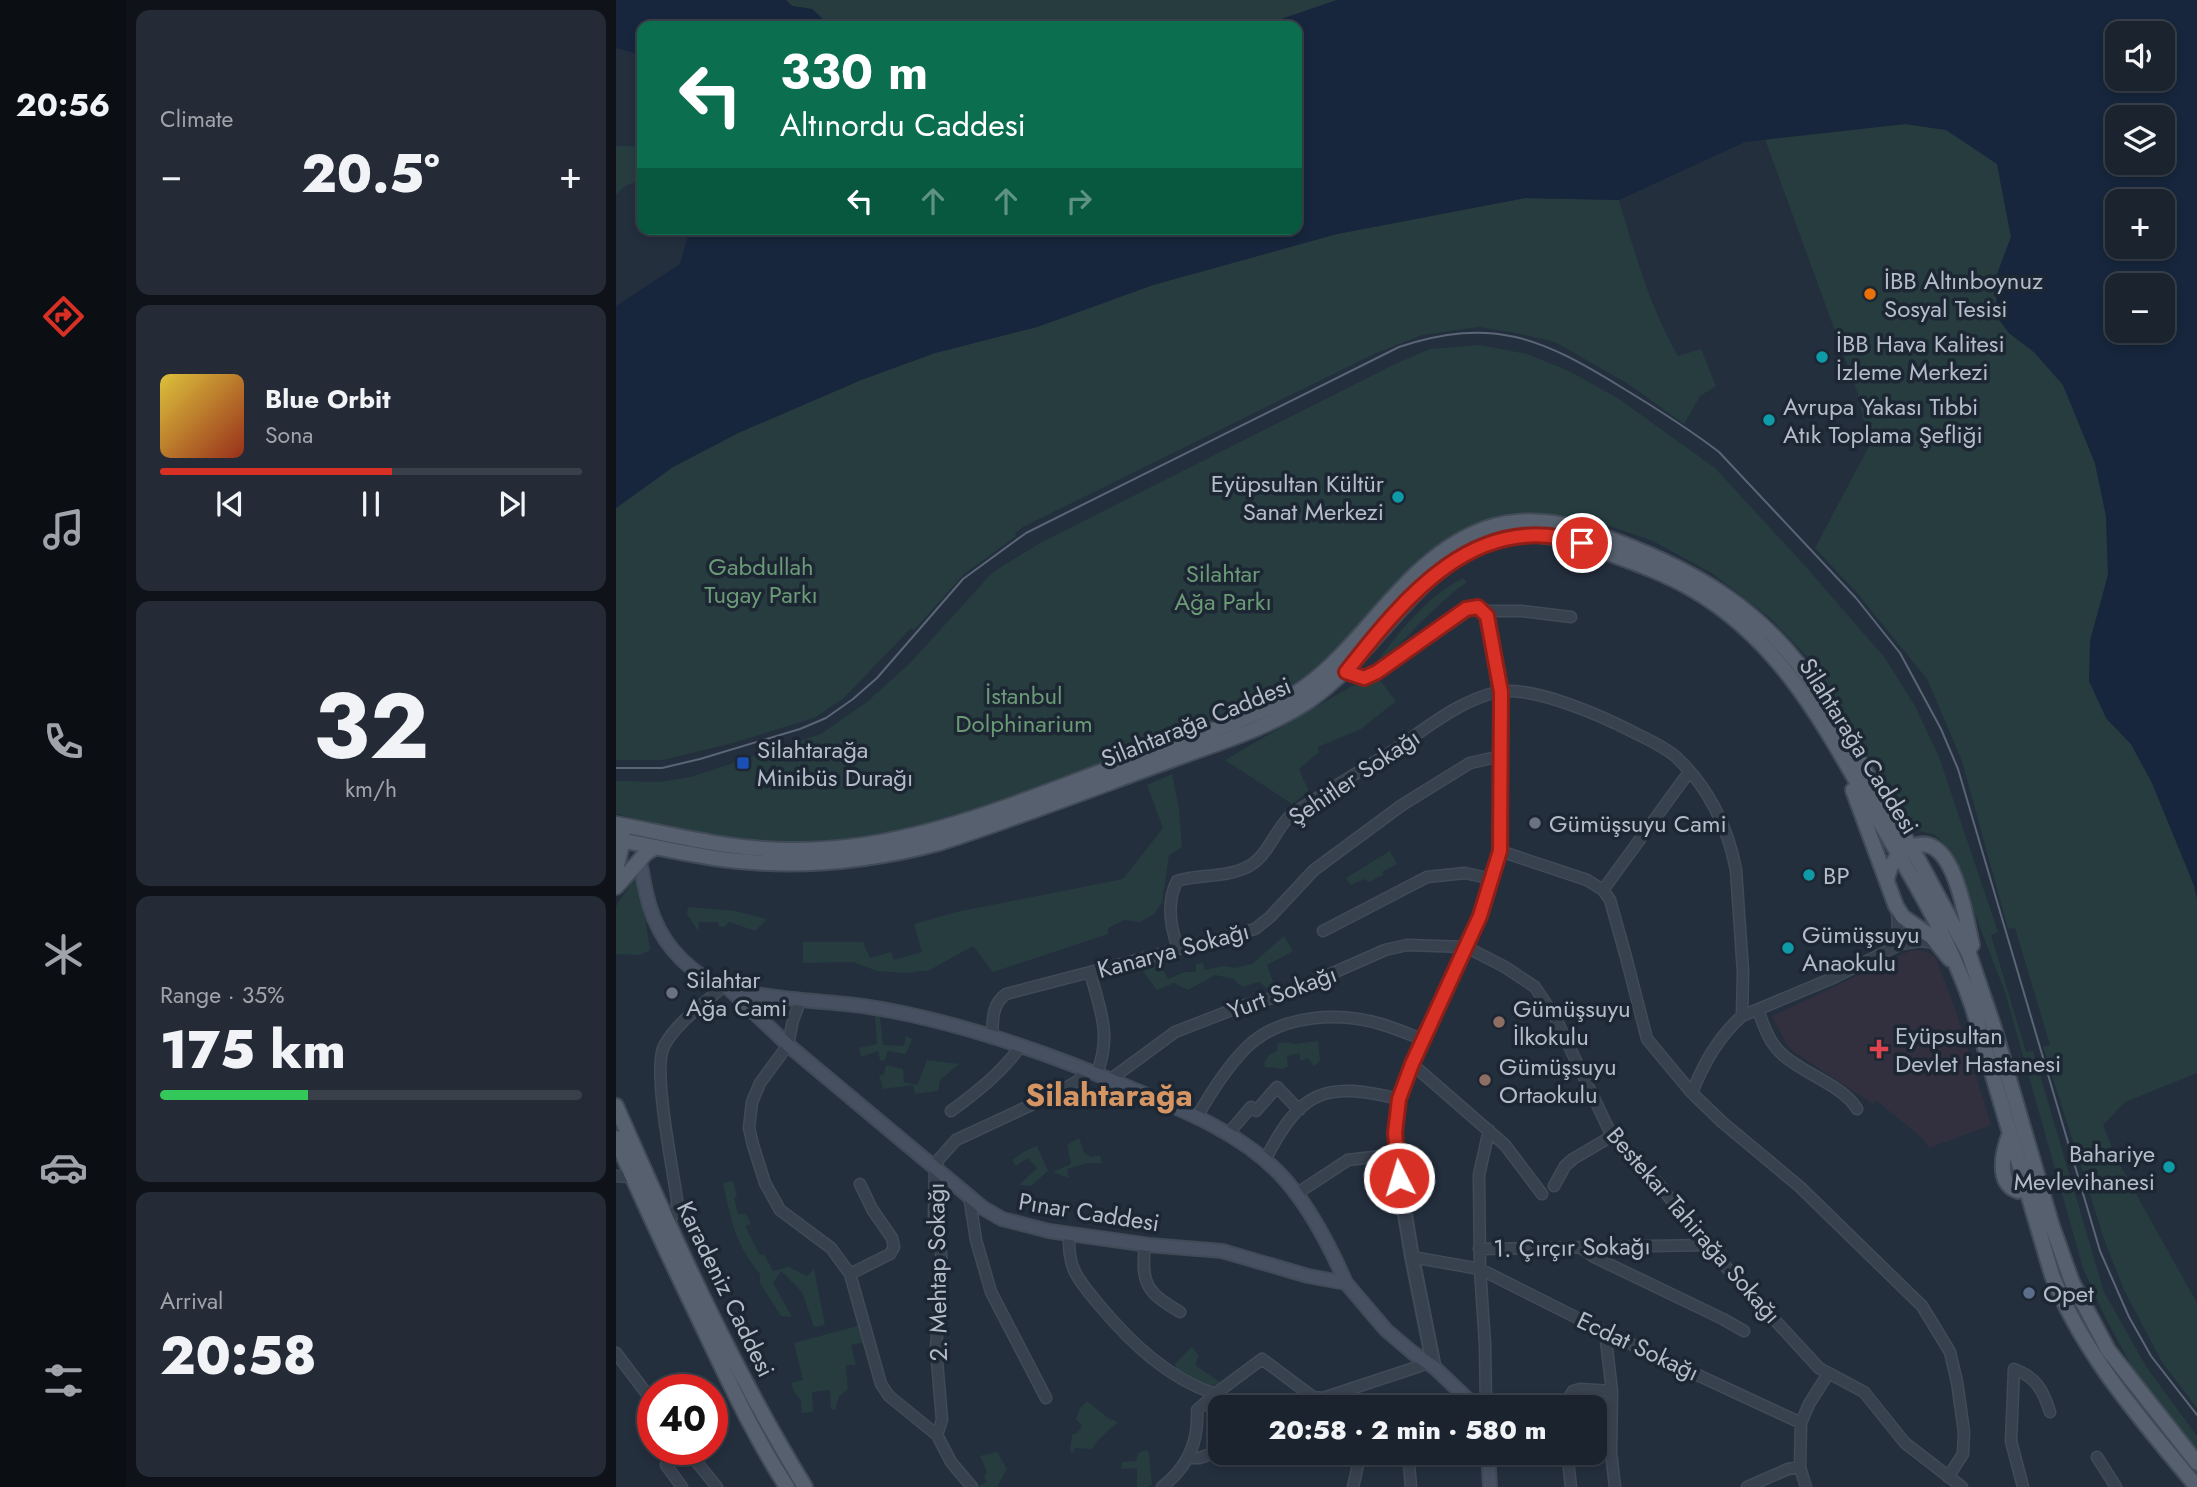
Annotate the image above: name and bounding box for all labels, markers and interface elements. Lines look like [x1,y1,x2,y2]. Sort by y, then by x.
map controls [2105,21,2175,343]
button: sound [2105,21,2175,91]
text: 330 m [780,37,928,107]
icon: left [665,49,756,140]
text: 20:56 [16,82,110,128]
text: Climate [160,102,233,136]
text: Altınordu Caddesi [780,102,1026,148]
button: layers [2105,105,2175,175]
text: 20.5° [301,136,440,212]
text: − [160,147,182,202]
text: + [559,147,582,202]
icon: left [841,182,879,220]
icon: ahead [914,182,952,220]
icon: ahead [987,182,1025,220]
icon: right [1060,182,1098,220]
button: + [2105,189,2175,259]
place label: İBB Altınboynuz Sosyal Tesisi [1884,263,2043,326]
button: − [2105,273,2175,343]
marker: İBB Altınboynuz Sosyal Tesisi [1862,286,1878,302]
icon: directions [39,292,88,341]
place label: İBB Hava Kalitesi İzleme Merkezi [1836,326,2005,389]
marker: İBB Hava Kalitesi İzleme Merkezi [1814,349,1830,365]
text: Blue Orbit [265,380,390,418]
place label: Avrupa Yakası Tıbbi Atık Toplama Şefliği [1783,389,1983,452]
marker: Avrupa Yakası Tıbbi Atık Toplama Şefliği [1761,412,1777,428]
text: Sona [265,418,313,452]
place label: Eyüpsultan Kültür Sanat Merkezi [1211,466,1385,529]
icon: previous [211,485,249,523]
icon: pause [352,485,390,523]
icon: next [493,485,531,523]
marker: Eyüpsultan Kültür Sanat Merkezi [1390,489,1406,505]
icon: music [39,505,88,554]
pin [1552,513,1612,573]
icon: arrive [1563,524,1601,562]
park label: Gabdullah Tugay Parkı [704,549,818,612]
park label: Silahtar Ağa Parkı [1174,556,1272,619]
street label: Silahtarağa Caddesi [1791,651,1927,841]
text: 32 [313,661,429,792]
street label: Silahtarağa Caddesi [1096,668,1296,776]
park label: İstanbul Dolphinarium [955,678,1093,741]
icon: phone [39,717,88,766]
street label: Şehitler Sokağı [1281,720,1427,834]
place label: Silahtarağa Minibüs Durağı [757,732,913,795]
marker: Silahtarağa Minibüs Durağı [735,755,751,771]
text: km/h [345,772,397,806]
place label: Gümüşsuyu Cami [1549,806,1727,841]
marker: Gümüşsuyu Cami [1527,815,1543,831]
place label: BP [1823,858,1850,893]
marker: BP [1801,867,1817,883]
street label: Kanarya Sokağı [1093,913,1253,987]
place label: Gümüşsuyu Anaokulu [1802,917,1920,980]
icon: climate [39,930,88,979]
marker: Gümüşsuyu Anaokulu [1780,940,1796,956]
street label: Yurt Sokağı [1223,956,1341,1028]
place label: Silahtar Ağa Cami [686,962,787,1025]
text: Range · 35% [160,978,284,1012]
marker: Silahtar Ağa Cami [664,985,680,1001]
place label: Gümüşsuyu İlkokulu [1513,991,1631,1054]
text: 175 km [160,1012,346,1088]
marker: Gümüşsuyu İlkokulu [1491,1014,1507,1030]
place label: Eyüpsultan Devlet Hastanesi [1895,1018,2061,1081]
marker: Eyüpsultan Devlet Hastanesi [1869,1039,1889,1059]
place label: Gümüşsuyu Ortaokulu [1499,1049,1617,1112]
district label: Silahtarağa [1025,1072,1193,1118]
marker: Gümüşsuyu Ortaokulu [1477,1072,1493,1088]
street label: Bestekar Tahirağa Sokağı [1599,1119,1789,1331]
place label: Bahariye Mevlevihanesi [2014,1136,2155,1199]
position arrow [1362,1141,1436,1215]
icon: car [39,1143,88,1192]
marker: Bahariye Mevlevihanesi [2161,1159,2177,1175]
street label: 2. Mehtap Sokağı [918,1182,956,1362]
street label: Pınar Caddesi [1016,1184,1162,1240]
street label: Karadeniz Caddesi [668,1195,784,1383]
street label: 1. Çırçır Sokağı [1493,1228,1651,1266]
place label: Opet [2043,1276,2094,1311]
text: Arrival [160,1284,223,1318]
marker: Opet [2021,1285,2037,1301]
street label: Ecdat Sokağı [1571,1302,1705,1390]
text: 20:58 [160,1318,317,1394]
icon: filters [39,1356,88,1405]
speed limit sign: 40 [637,1374,728,1465]
text: 20:58 · 2 min · 580 m [1269,1411,1546,1449]

